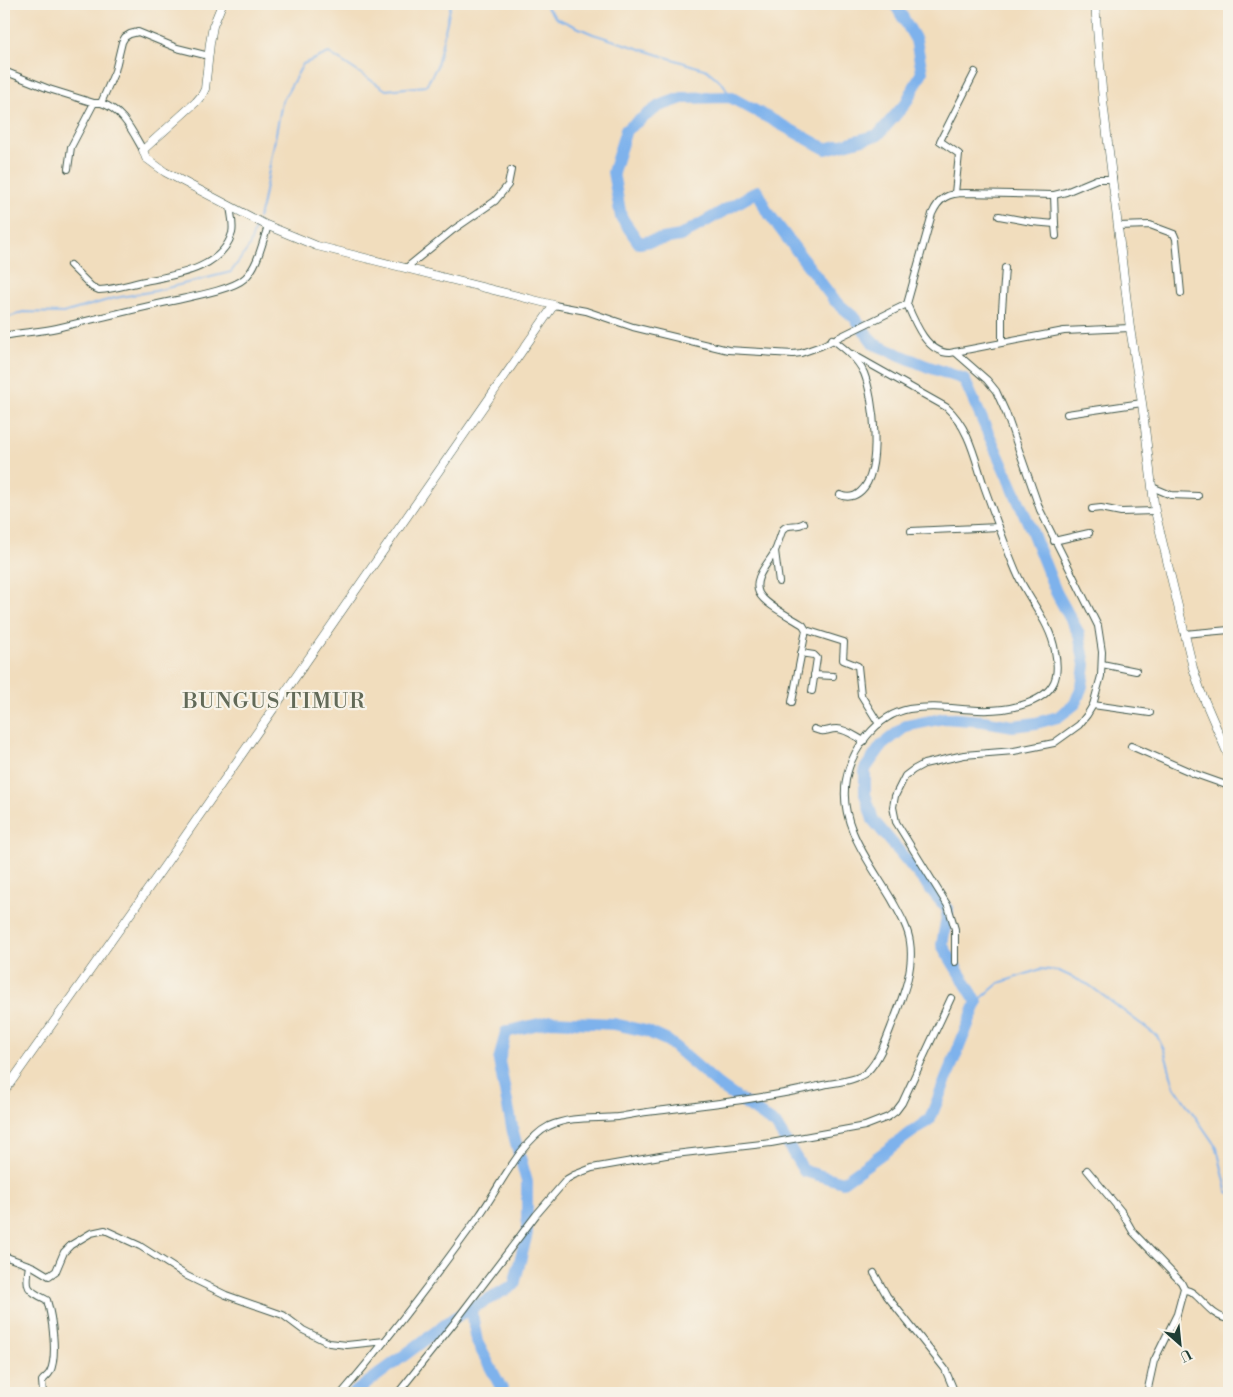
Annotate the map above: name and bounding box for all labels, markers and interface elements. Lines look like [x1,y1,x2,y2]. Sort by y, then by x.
district label: BUNGUS TIMUR [181,688,366,715]
north arrow [1156,1320,1206,1370]
text: U [1176,1344,1194,1365]

